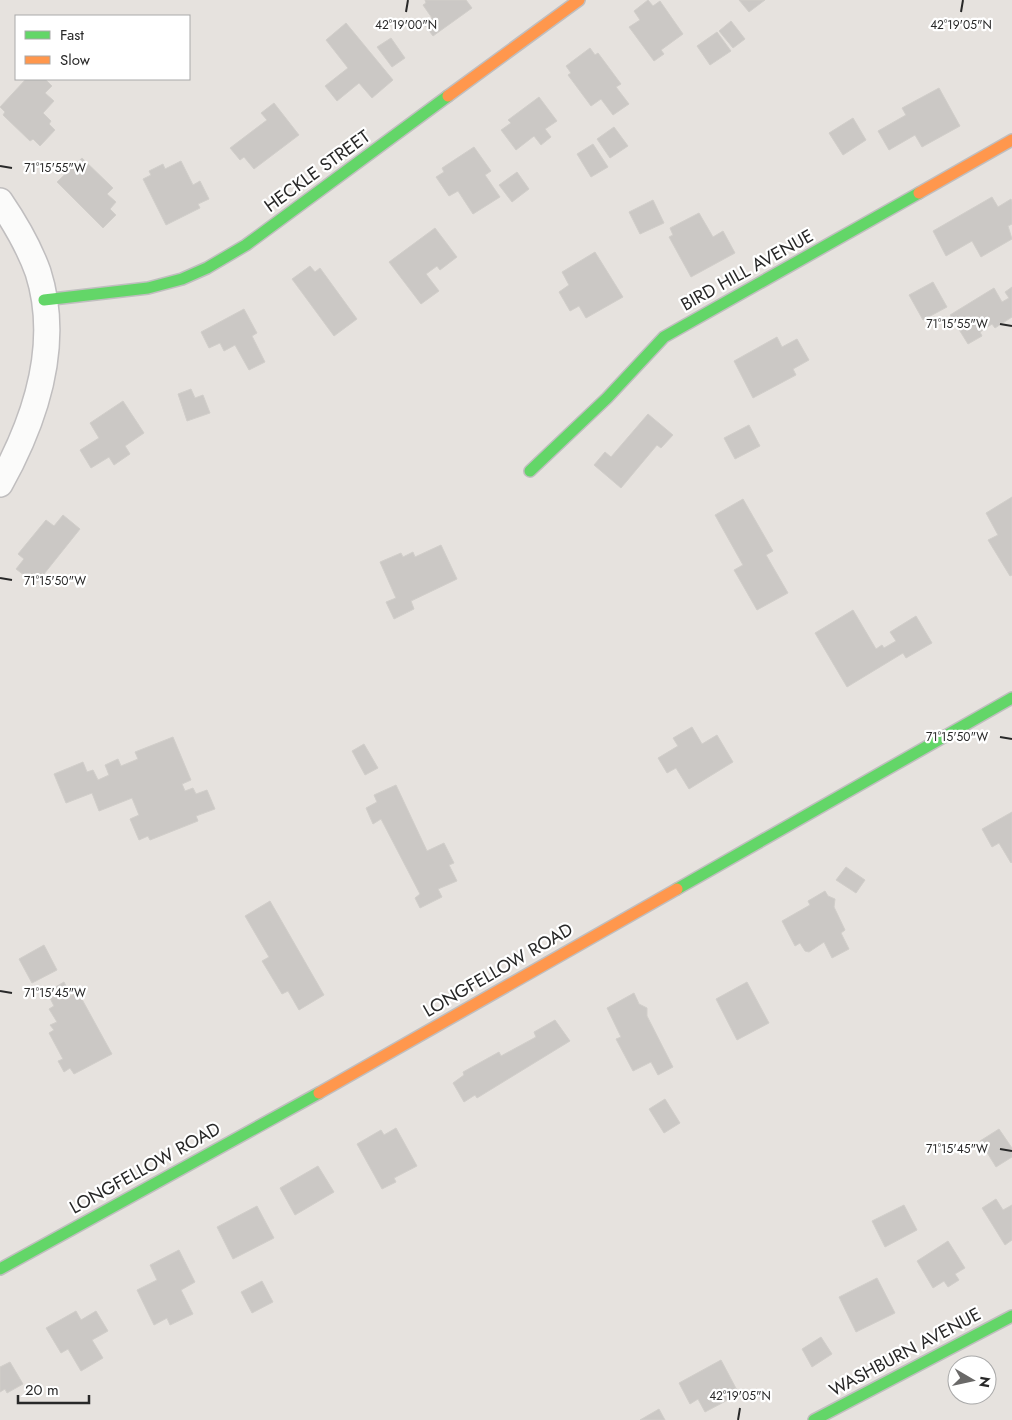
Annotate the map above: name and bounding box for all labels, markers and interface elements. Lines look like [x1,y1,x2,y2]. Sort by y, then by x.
legend [15,15,190,80]
text: 42°19'00"N [375,16,437,34]
text: 42°19'05"N [930,16,992,34]
text: Fast [60,24,84,46]
text: Slow [60,49,91,71]
street label: HECKLE STREET [259,123,376,218]
text: 71°15'55"W [24,159,86,177]
street label: BIRD HILL AVENUE [676,223,818,317]
text: 71°15'55"W [926,315,988,333]
text: 71°15'50"W [24,572,86,590]
text: 71°15'50"W [926,728,988,746]
street label: LONGFELLOW ROAD [418,916,578,1024]
text: 71°15'45"W [24,984,86,1002]
street label: LONGFELLOW ROAD [65,1116,225,1220]
text: 71°15'45"W [926,1140,988,1158]
street label: WASHBURN AVENUE [826,1303,984,1401]
north arrow [947,1355,997,1405]
scale bar [18,1372,89,1404]
text: 20 m [25,1379,59,1401]
text: 42°19'05"N [709,1387,771,1405]

